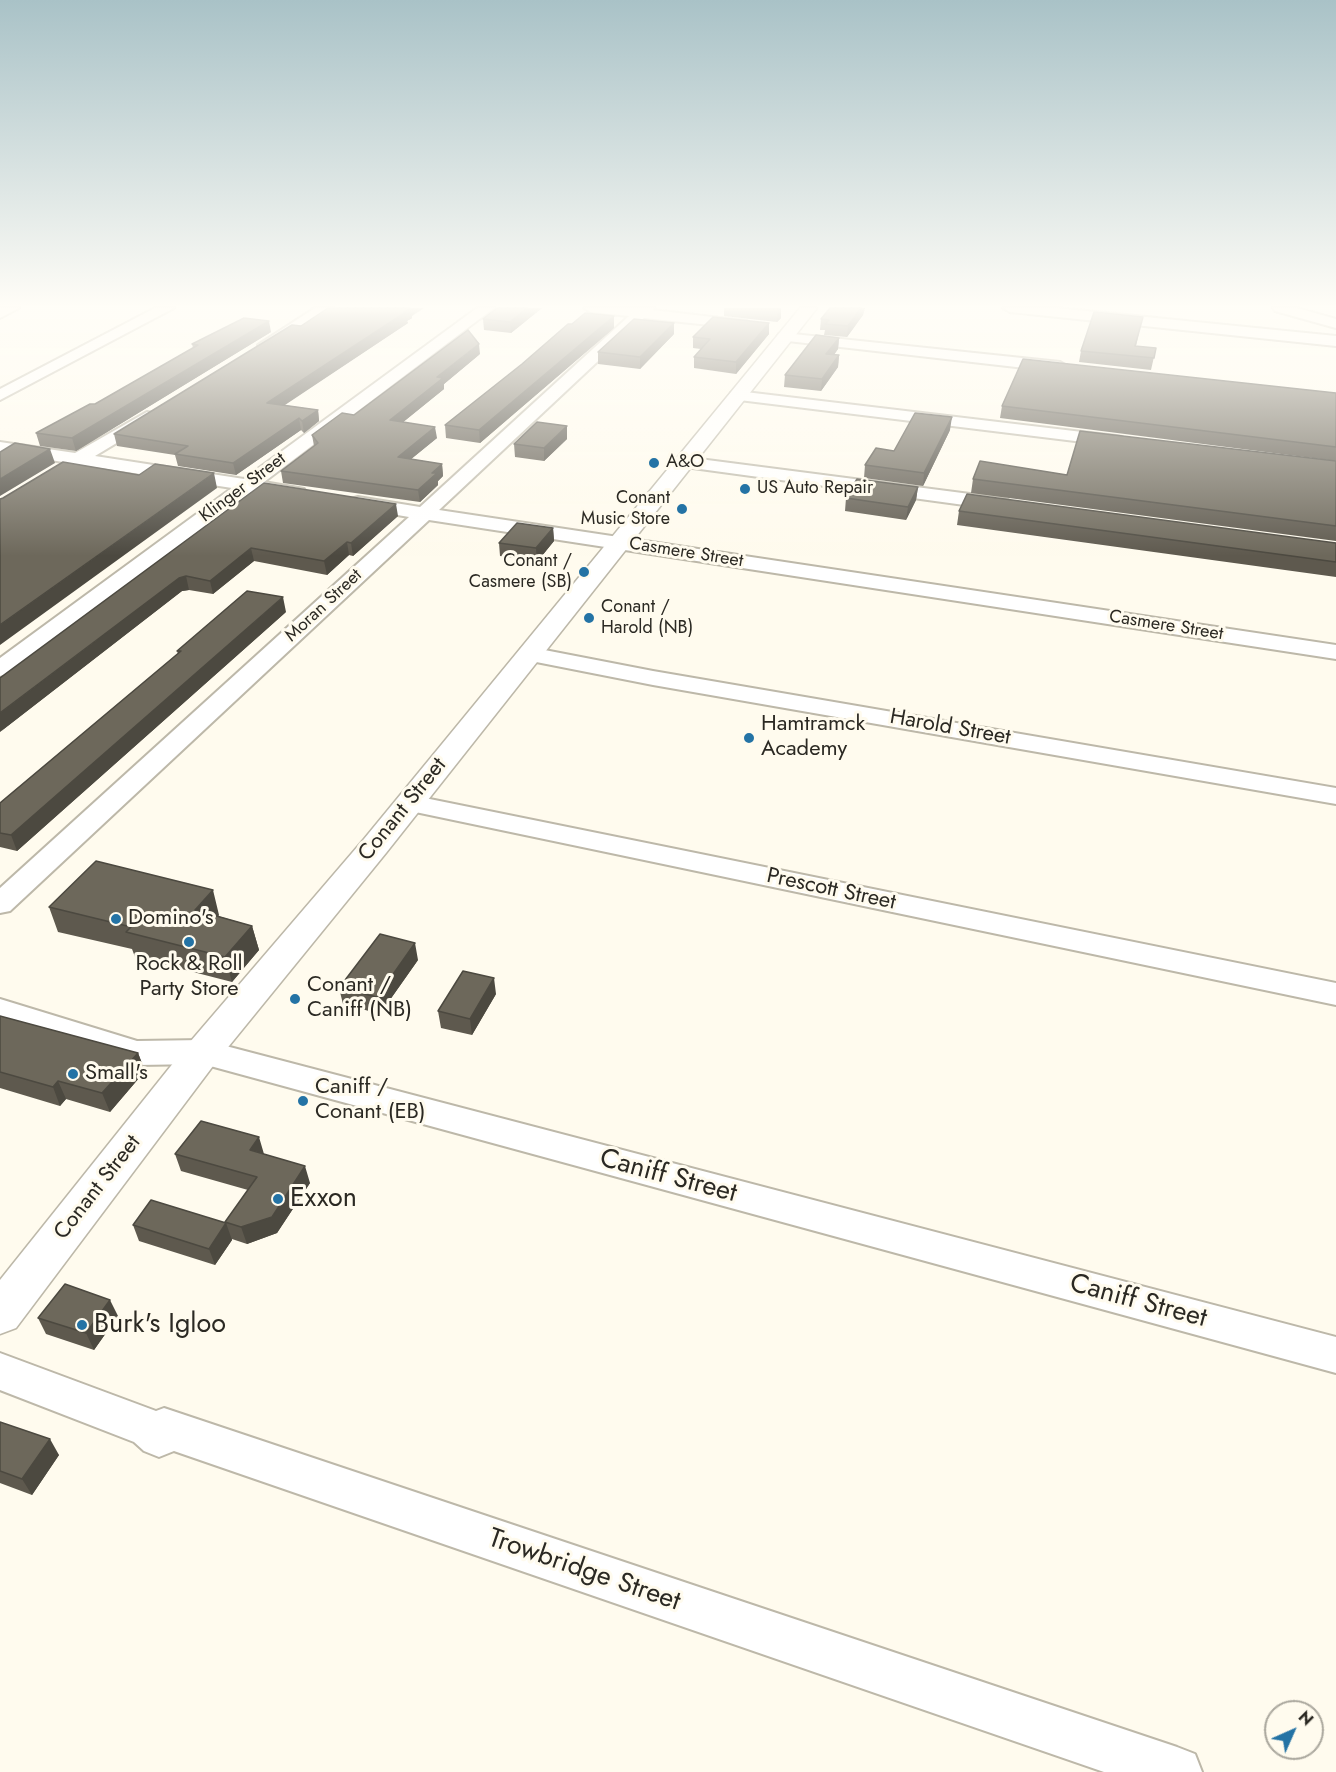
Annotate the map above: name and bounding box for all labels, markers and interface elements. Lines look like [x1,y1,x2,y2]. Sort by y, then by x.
street label: Klinger Street [196,449,290,527]
place label: A&O [666,452,704,474]
marker: A&O [647,456,661,470]
place label: US Auto Repair [757,478,873,500]
marker: US Auto Repair [738,482,752,496]
place label: Conant Music Store [581,488,670,530]
marker: Conant Music Store [675,502,689,516]
street label: Casmere Street [627,533,745,573]
place label: Conant / Casmere (SB) [469,551,572,594]
street label: Moran Street [281,565,367,647]
marker: Conant / Casmere (SB) [577,565,591,579]
place label: Conant / Harold (NB) [601,597,693,640]
street label: Casmere Street [1107,606,1225,646]
marker: Conant / Harold (NB) [582,611,596,625]
street label: Harold Street [888,704,1012,752]
place label: Hamtramck Academy [761,712,865,764]
marker: Hamtramck Academy [742,731,756,745]
street label: Conant Street [353,753,453,867]
street label: Prescott Street [764,863,898,917]
place label: Domino's [128,906,214,932]
marker: Domino's [109,912,123,926]
marker: Rock & Roll Party Store [182,935,196,949]
place label: Rock & Roll Party Store [135,952,243,1004]
place label: Conant / Caniff (NB) [307,973,412,1024]
marker: Conant / Caniff (NB) [288,992,302,1006]
place label: Small's [85,1061,148,1087]
marker: Small's [66,1067,80,1081]
place label: Caniff / Conant (EB) [315,1075,426,1126]
marker: Caniff / Conant (EB) [296,1094,310,1108]
street label: Conant Street [49,1131,147,1245]
street label: Caniff Street [596,1143,740,1211]
place label: Exxon [290,1183,357,1215]
marker: Exxon [271,1192,285,1206]
street label: Caniff Street [1066,1268,1210,1336]
place label: Burk's Igloo [94,1309,226,1341]
marker: Burk's Igloo [75,1318,89,1332]
street label: Trowbridge Street [484,1523,684,1619]
north arrow [1264,1700,1324,1760]
text: N [1293,1706,1318,1731]

